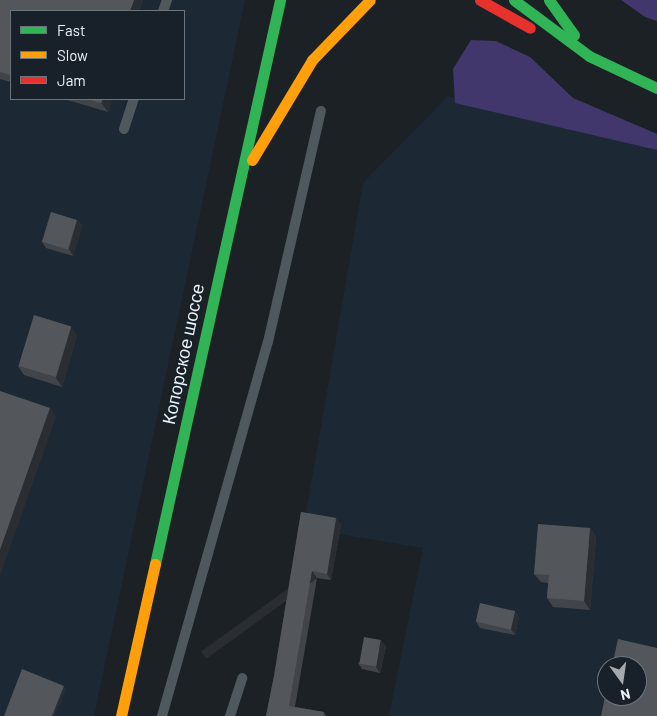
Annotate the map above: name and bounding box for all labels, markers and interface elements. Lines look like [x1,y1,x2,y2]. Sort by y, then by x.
legend [10,10,185,100]
text: Fast [57,21,85,39]
text: Slow [57,46,88,64]
text: Jam [57,71,86,89]
street label: Копорское шоссе [158,282,208,426]
north arrow [597,656,647,706]
text: N [619,686,632,704]

